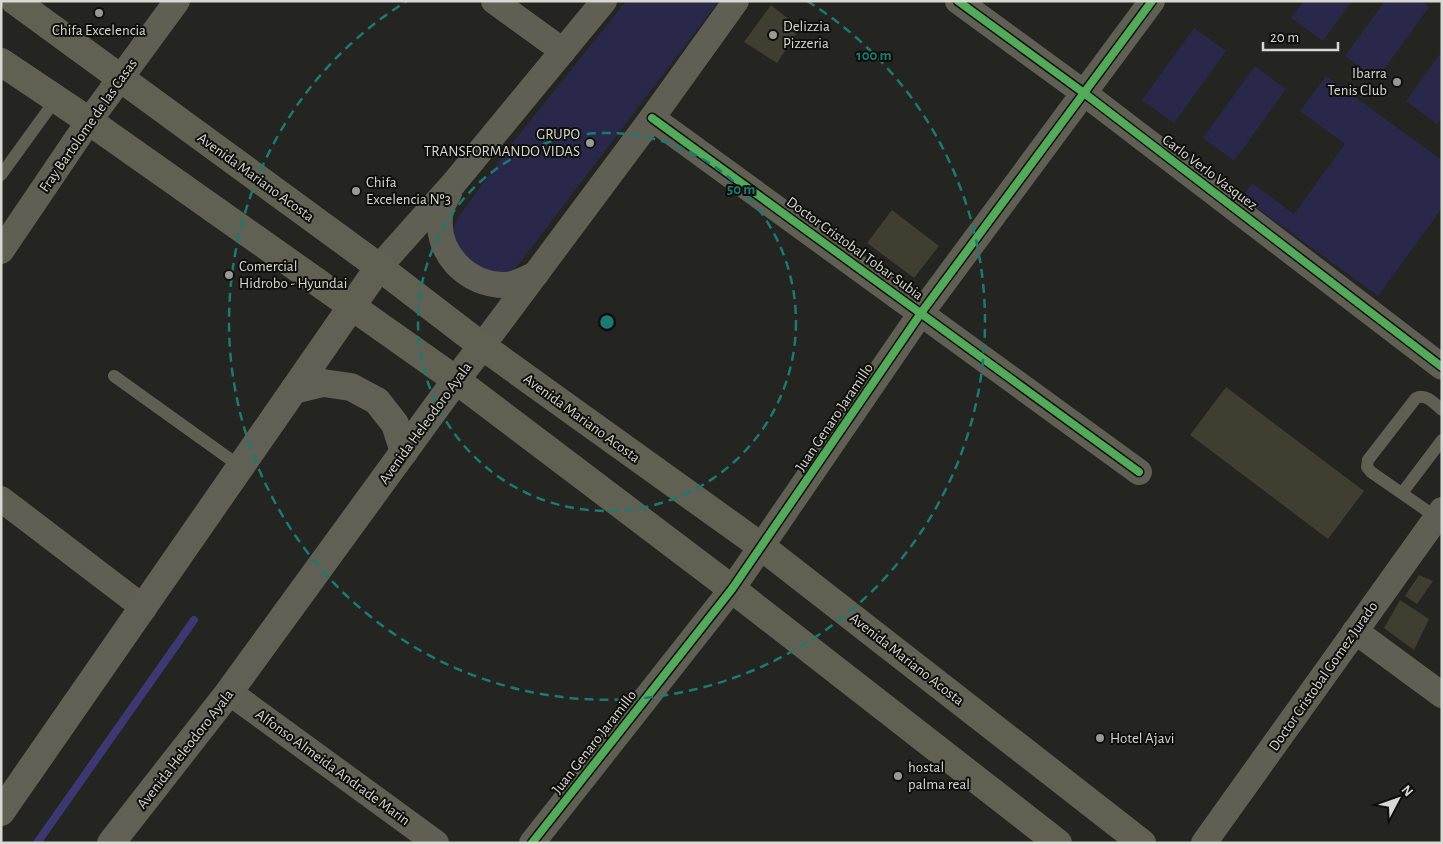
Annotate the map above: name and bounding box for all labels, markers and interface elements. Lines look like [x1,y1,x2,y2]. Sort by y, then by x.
marker: Chifa Excelencia [93,7,105,19]
place label: Delizzia Pizzeria [783,19,830,51]
scale bar [1263,20,1338,52]
place label: Chifa Excelencia [52,23,146,38]
marker: Delizzia Pizzeria [767,29,779,41]
text: 20 m [1270,30,1299,45]
text: 100 m [856,48,892,63]
street label: Fray Bartolome de las Casas [37,56,140,195]
place label: Ibarra Tenis Club [1327,66,1387,98]
marker: Ibarra Tenis Club [1391,76,1403,88]
place label: GRUPO TRANSFORMANDO VIDAS [424,127,580,159]
street label: Avenida Mariano Acosta [195,130,317,225]
street label: Carlo Verlo Vasquez [1159,132,1260,213]
marker: GRUPO TRANSFORMANDO VIDAS [584,137,596,149]
place label: Chifa Excelencia Nº3 [366,175,451,207]
text: 50 m [727,182,755,197]
marker: Chifa Excelencia Nº3 [350,185,362,197]
street label: Doctor Cristobal Tobar Subia [784,194,926,303]
place label: Comercial Hidrobo - Hyundai [239,259,347,291]
marker: Comercial Hidrobo - Hyundai [223,269,235,281]
centre of rings [598,313,616,331]
street label: Avenida Heleodoro Ayala [376,360,475,487]
street label: Juan Genaro Jaramillo [793,360,876,474]
street label: Avenida Mariano Acosta [521,371,643,466]
street label: Doctor Cristobal Gomez Jurado [1266,599,1381,754]
street label: Avenida Mariano Acosta [847,610,967,708]
street label: Avenida Heleodoro Ayala [134,687,236,812]
street label: Juan Genaro Jaramillo [549,688,639,797]
street label: Alfonso Almeida Andrade Marin [253,707,413,828]
place label: Hotel Ajavi [1110,731,1174,746]
marker: Hotel Ajavi [1094,732,1106,744]
place label: hostal palma real [908,760,970,792]
marker: hostal palma real [892,770,904,782]
north arrow [1373,774,1423,824]
text: N [1399,783,1416,799]

